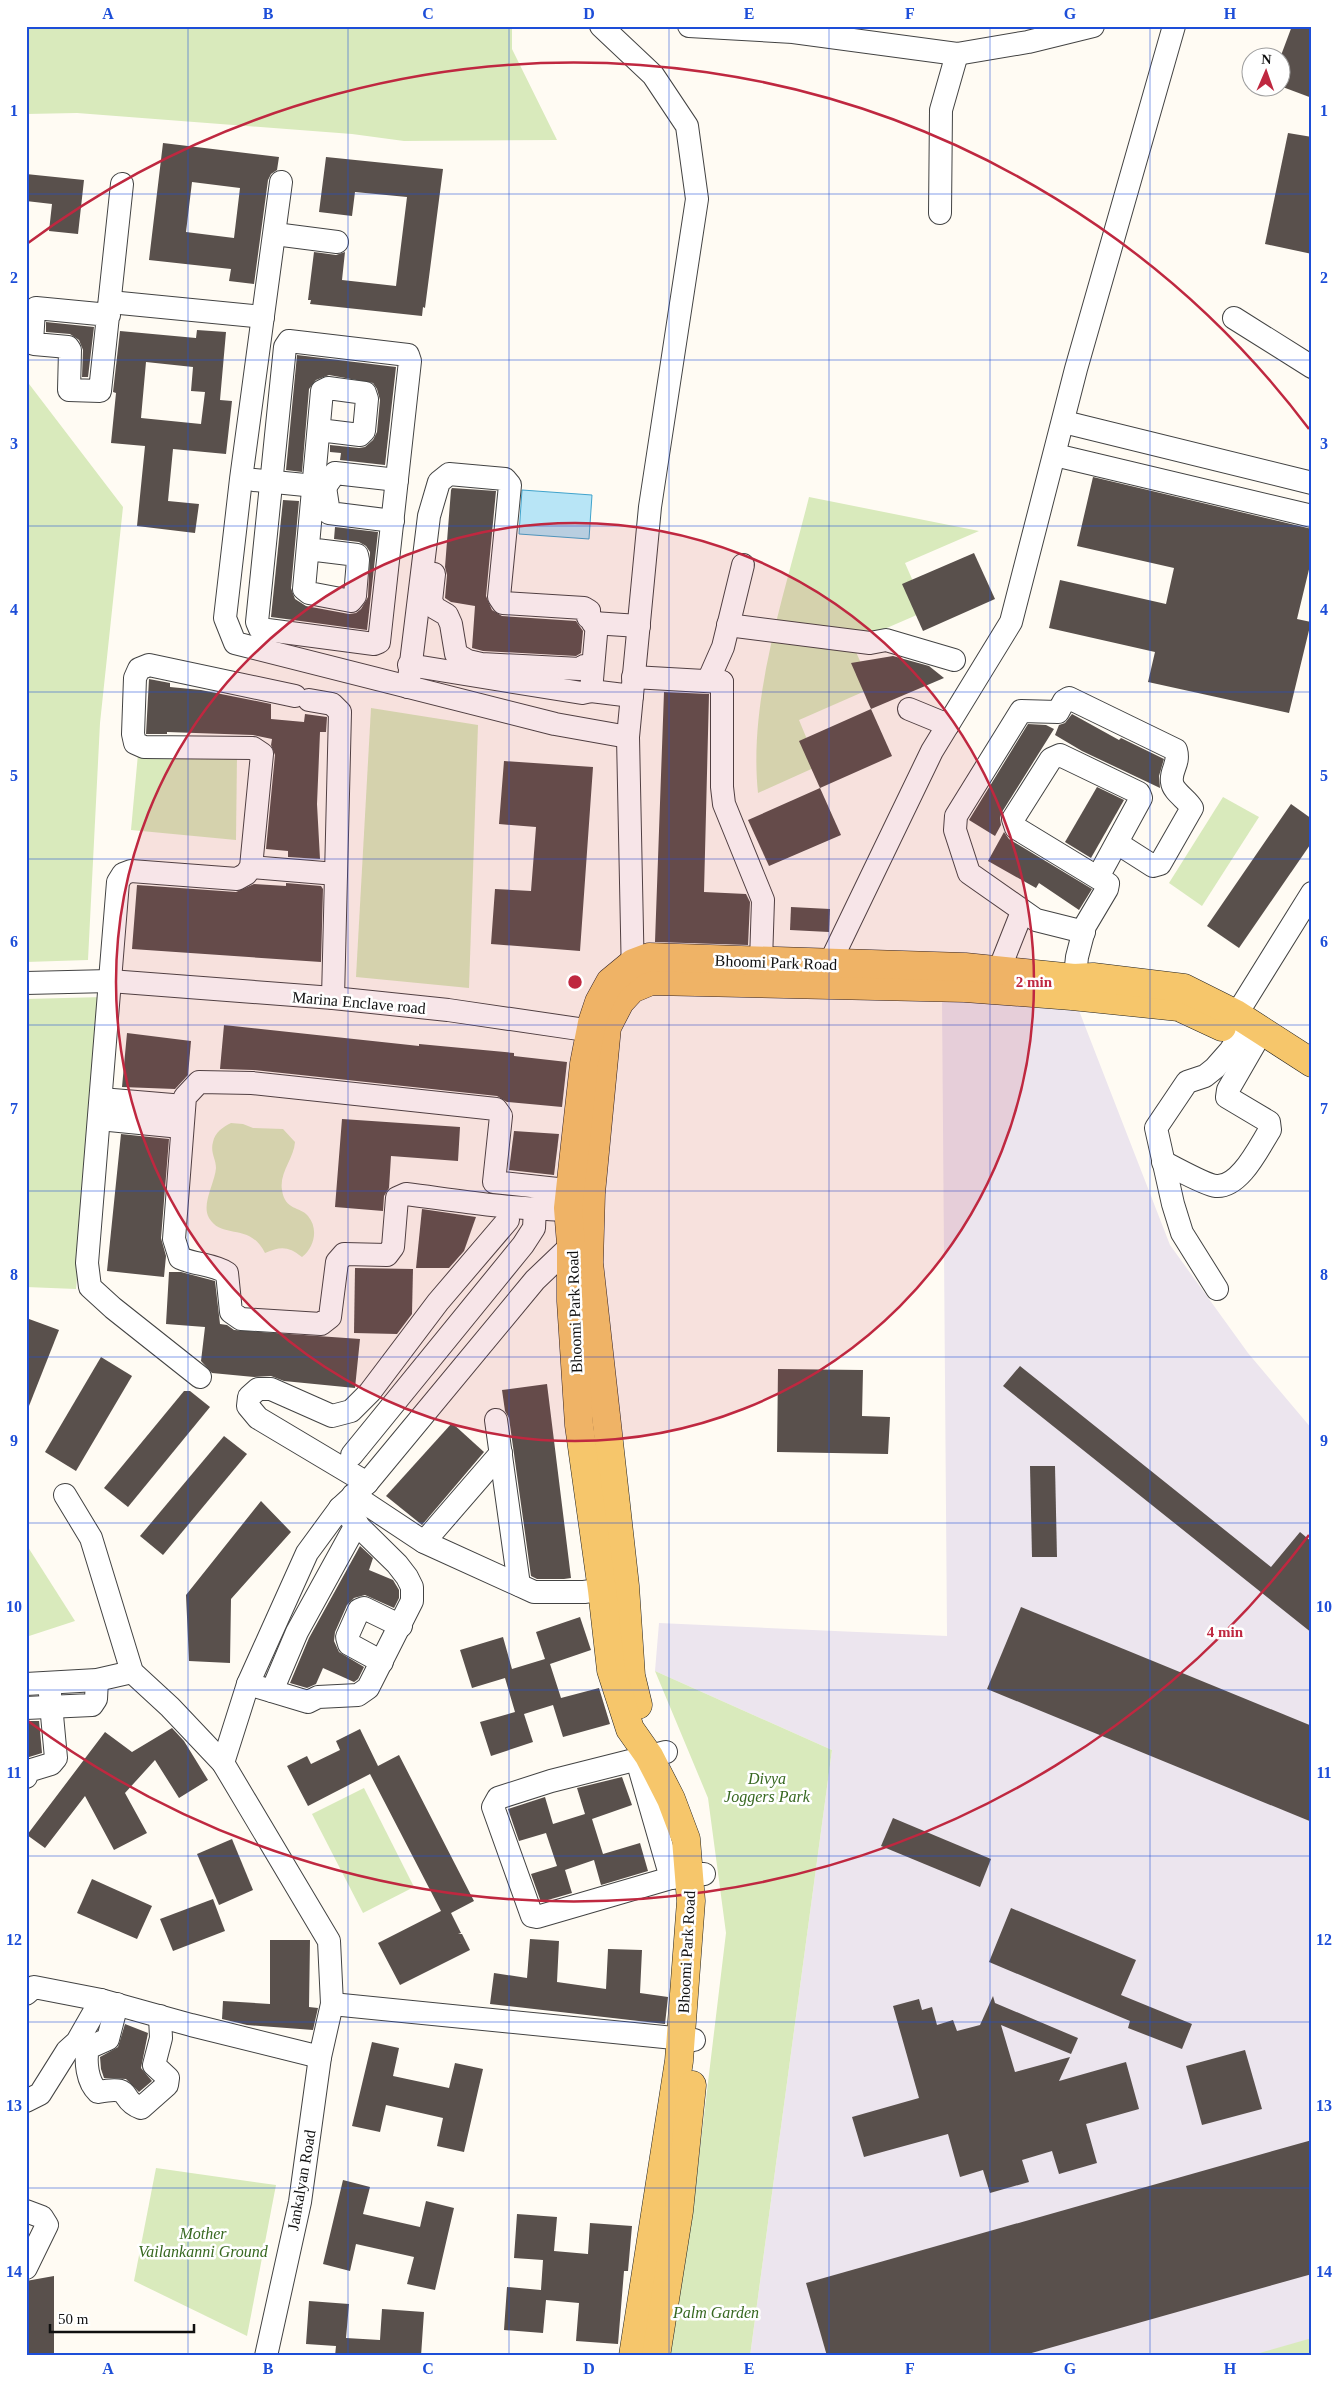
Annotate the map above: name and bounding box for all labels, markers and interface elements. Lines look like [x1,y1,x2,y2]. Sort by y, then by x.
text: A [102,5,114,22]
text: B [263,5,274,22]
text: C [422,5,434,22]
text: D [583,5,595,22]
text: E [744,5,754,22]
text: F [905,5,915,22]
text: G [1064,5,1077,22]
text: H [1224,5,1237,22]
north arrow [1240,48,1290,98]
text: N [1261,52,1272,67]
text: 1 [10,102,18,119]
text: 1 [1320,102,1328,119]
text: 2 [10,269,18,286]
text: 2 [1320,269,1328,286]
text: 3 [10,435,18,452]
text: 3 [1320,435,1328,452]
text: 4 [10,601,18,618]
text: 4 [1320,601,1328,618]
text: 5 [10,767,18,784]
text: 5 [1320,767,1328,784]
text: 6 [10,933,18,950]
text: 6 [1320,933,1328,950]
street label: Bhoomi Park Road [714,952,838,973]
centre of rings [566,973,584,991]
text: 2 min [1016,974,1053,990]
street label: Marina Enclave road [291,988,427,1017]
text: 7 [10,1100,18,1117]
text: 7 [1320,1100,1328,1117]
street label: Bhoomi Park Road [564,1250,585,1374]
text: 8 [10,1266,18,1283]
text: 8 [1320,1266,1328,1283]
text: 9 [10,1432,18,1449]
text: 9 [1320,1432,1328,1449]
text: 10 [6,1598,22,1615]
text: 10 [1316,1598,1332,1615]
text: 4 min [1207,1624,1244,1640]
text: 11 [6,1764,22,1781]
text: 11 [1316,1764,1332,1781]
park label: Divya Joggers Park [724,1770,811,1806]
street label: Bhoomi Park Road [675,1890,698,2014]
text: 12 [6,1931,22,1948]
text: 12 [1316,1931,1332,1948]
text: 13 [6,2097,22,2114]
text: 13 [1316,2097,1332,2114]
street label: Jankalyan Road [284,2129,320,2232]
park label: Mother Vailankanni Ground [138,2225,269,2260]
text: 14 [6,2263,22,2280]
text: 14 [1316,2263,1332,2280]
scale bar [50,2302,194,2334]
park label: Palm Garden [672,2304,759,2321]
text: 50 m [58,2311,89,2327]
text: A [102,2360,114,2377]
text: B [263,2360,274,2377]
text: C [422,2360,434,2377]
text: D [583,2360,595,2377]
text: E [744,2360,754,2377]
text: F [905,2360,915,2377]
text: G [1064,2360,1077,2377]
text: H [1224,2360,1237,2377]

